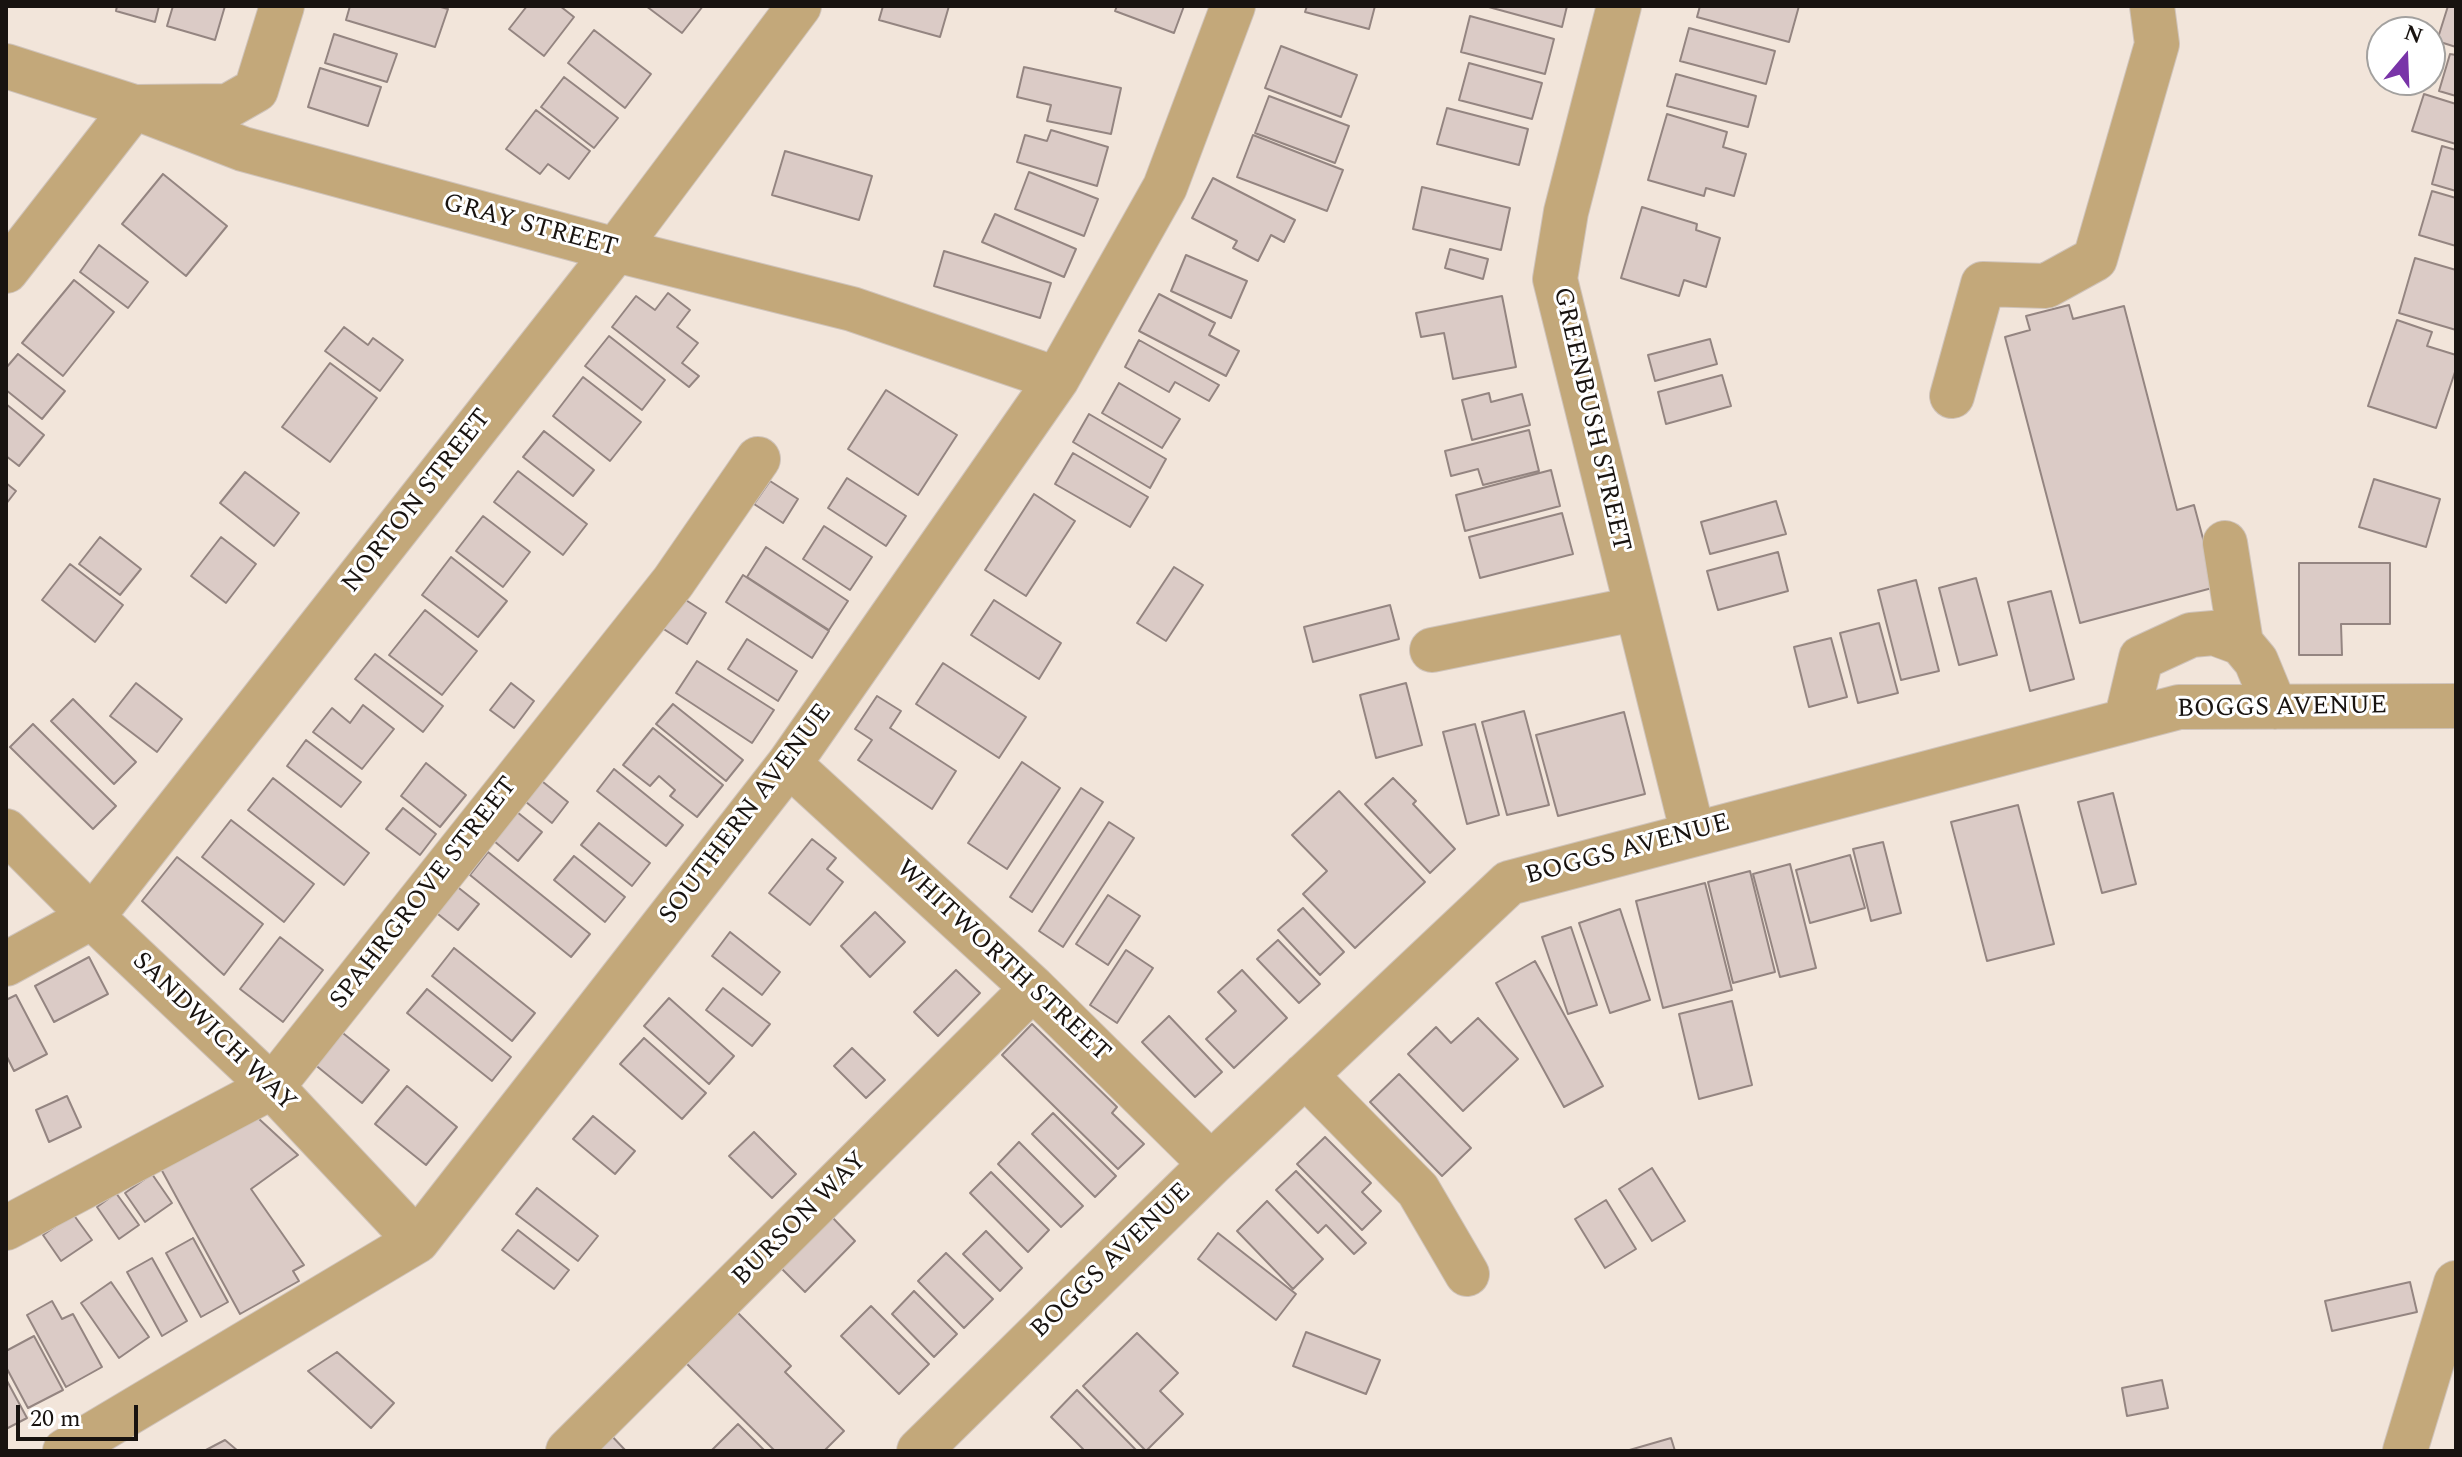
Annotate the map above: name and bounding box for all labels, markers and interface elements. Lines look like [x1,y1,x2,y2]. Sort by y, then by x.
north arrow [2366,16,2446,96]
text: N [2399,16,2427,53]
street label: GRAY STREET [439,189,621,265]
street label: GREENBUSH STREET [1544,285,1636,555]
street label: NORTON STREET [337,404,499,600]
street label: BOGGS AVENUE [2177,692,2387,726]
street label: SOUTHERN AVENUE [654,699,840,931]
street label: SPAHRGROVE STREET [325,772,525,1016]
street label: BOGGS AVENUE [1522,809,1734,893]
street label: WHITWORTH STREET [888,854,1116,1070]
street label: SANDWICH WAY [125,947,301,1119]
street label: BURSON WAY [727,1146,875,1294]
street label: BOGGS AVENUE [1025,1178,1199,1346]
scale bar [20,1389,142,1439]
text: 20 m [30,1401,81,1437]

